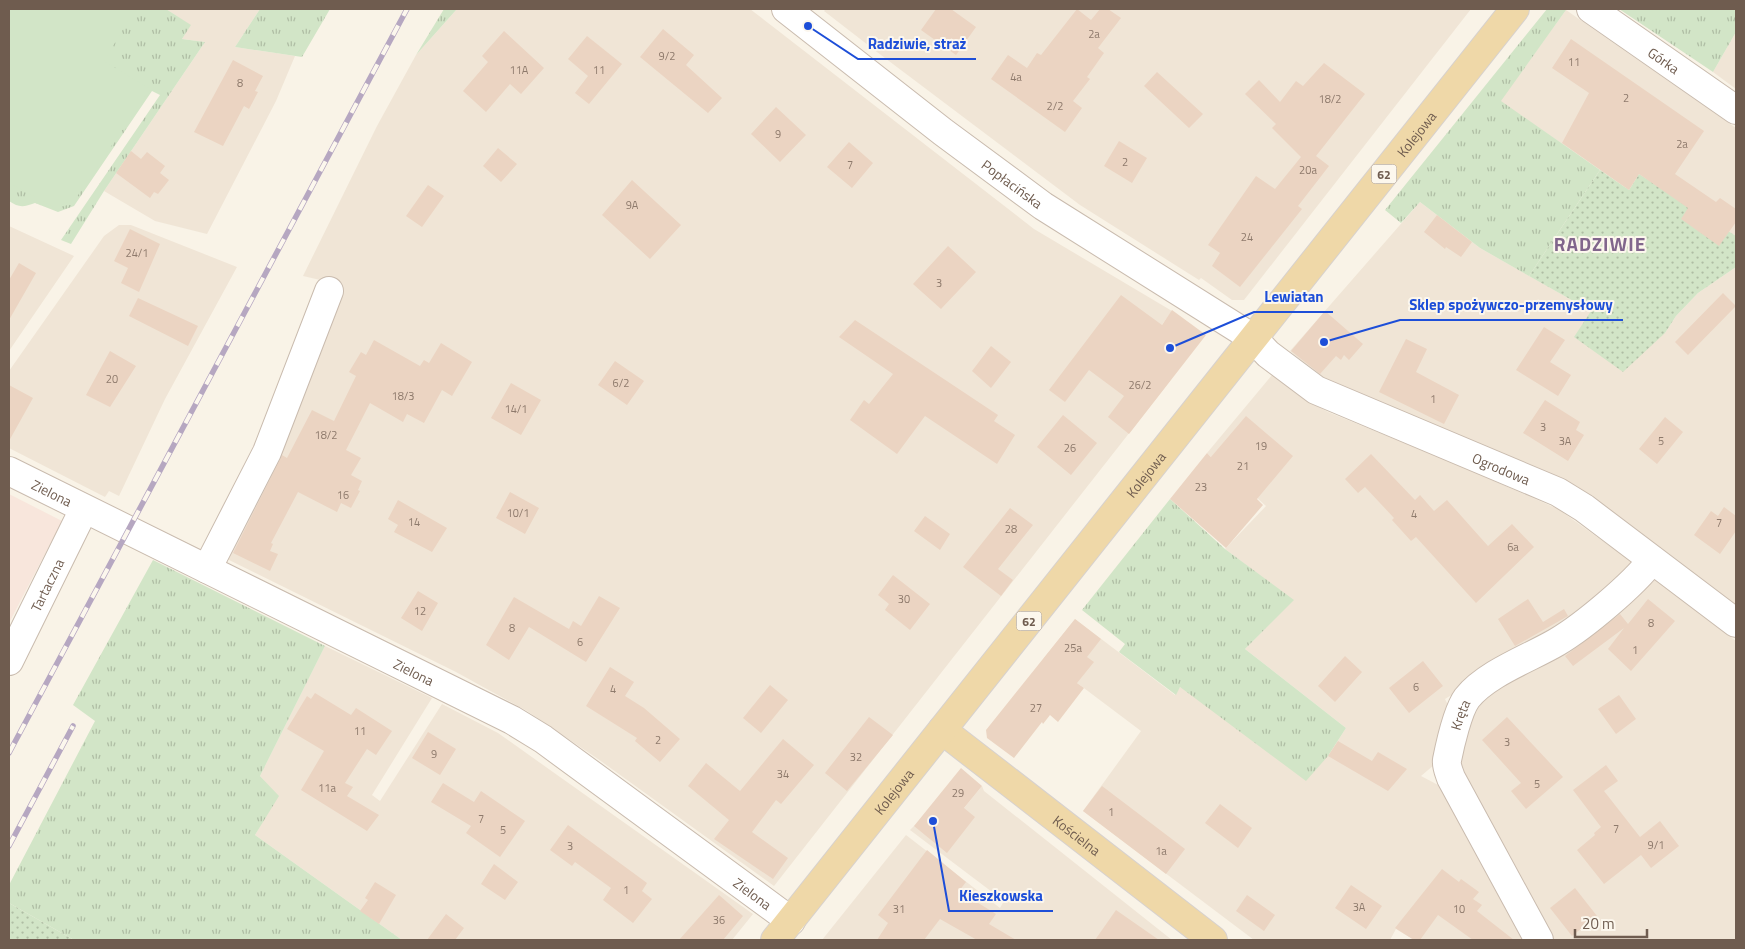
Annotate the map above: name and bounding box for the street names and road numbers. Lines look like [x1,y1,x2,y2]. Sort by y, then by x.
street label: Górka [1644,41,1684,78]
street label: Kolejowa [1391,106,1441,161]
street label: Popłacińska [978,154,1047,213]
road number: 62 [1372,164,1396,183]
street label: Kolejowa [1120,447,1170,502]
street label: Ogrodowa [1469,447,1534,490]
street label: Zielona [28,473,76,511]
street label: Tartaczna [25,555,69,615]
road number: 62 [1016,612,1042,630]
street label: Zielona [390,653,438,690]
street label: Kręta [1444,695,1475,733]
street label: Kolejowa [868,764,918,819]
street label: Kościelna [1049,809,1106,860]
street label: Zielona [729,872,776,914]

